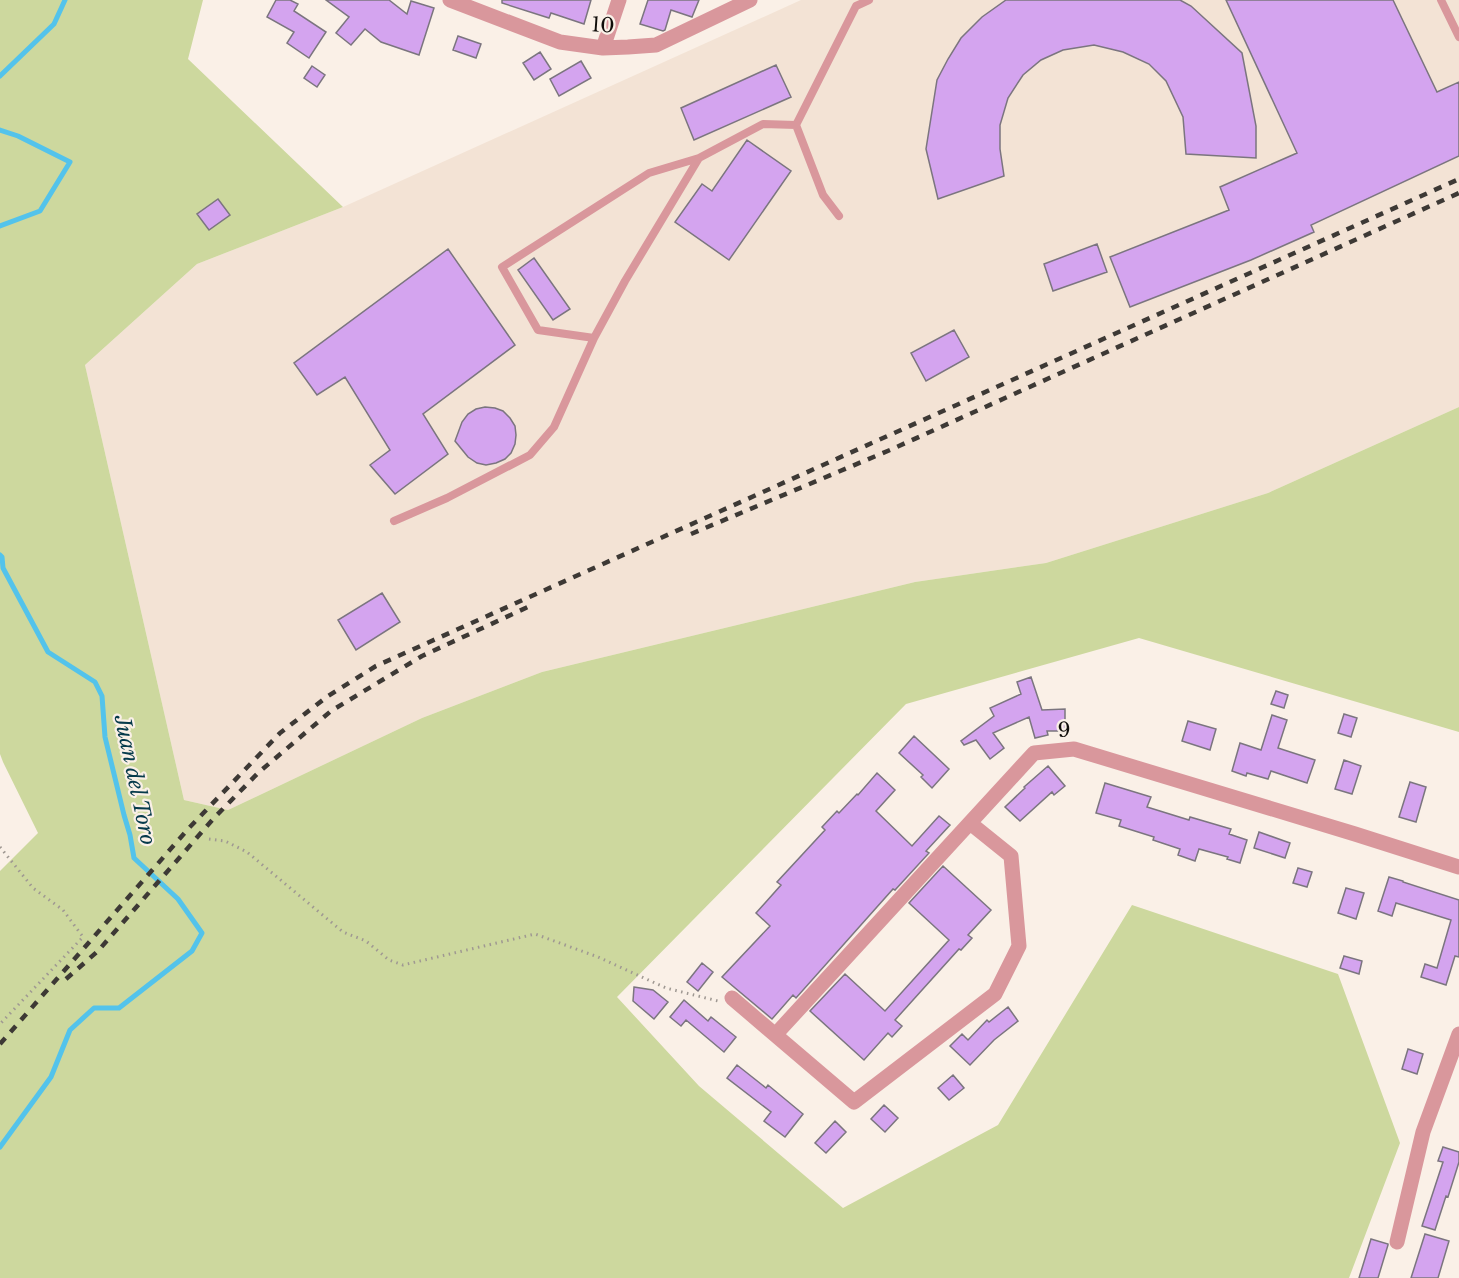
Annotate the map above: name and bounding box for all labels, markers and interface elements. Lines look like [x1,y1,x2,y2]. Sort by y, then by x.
street label: 10 [591,12,615,38]
water label: Juan del Toro [108,712,161,847]
street label: 9 [1057,718,1071,742]

